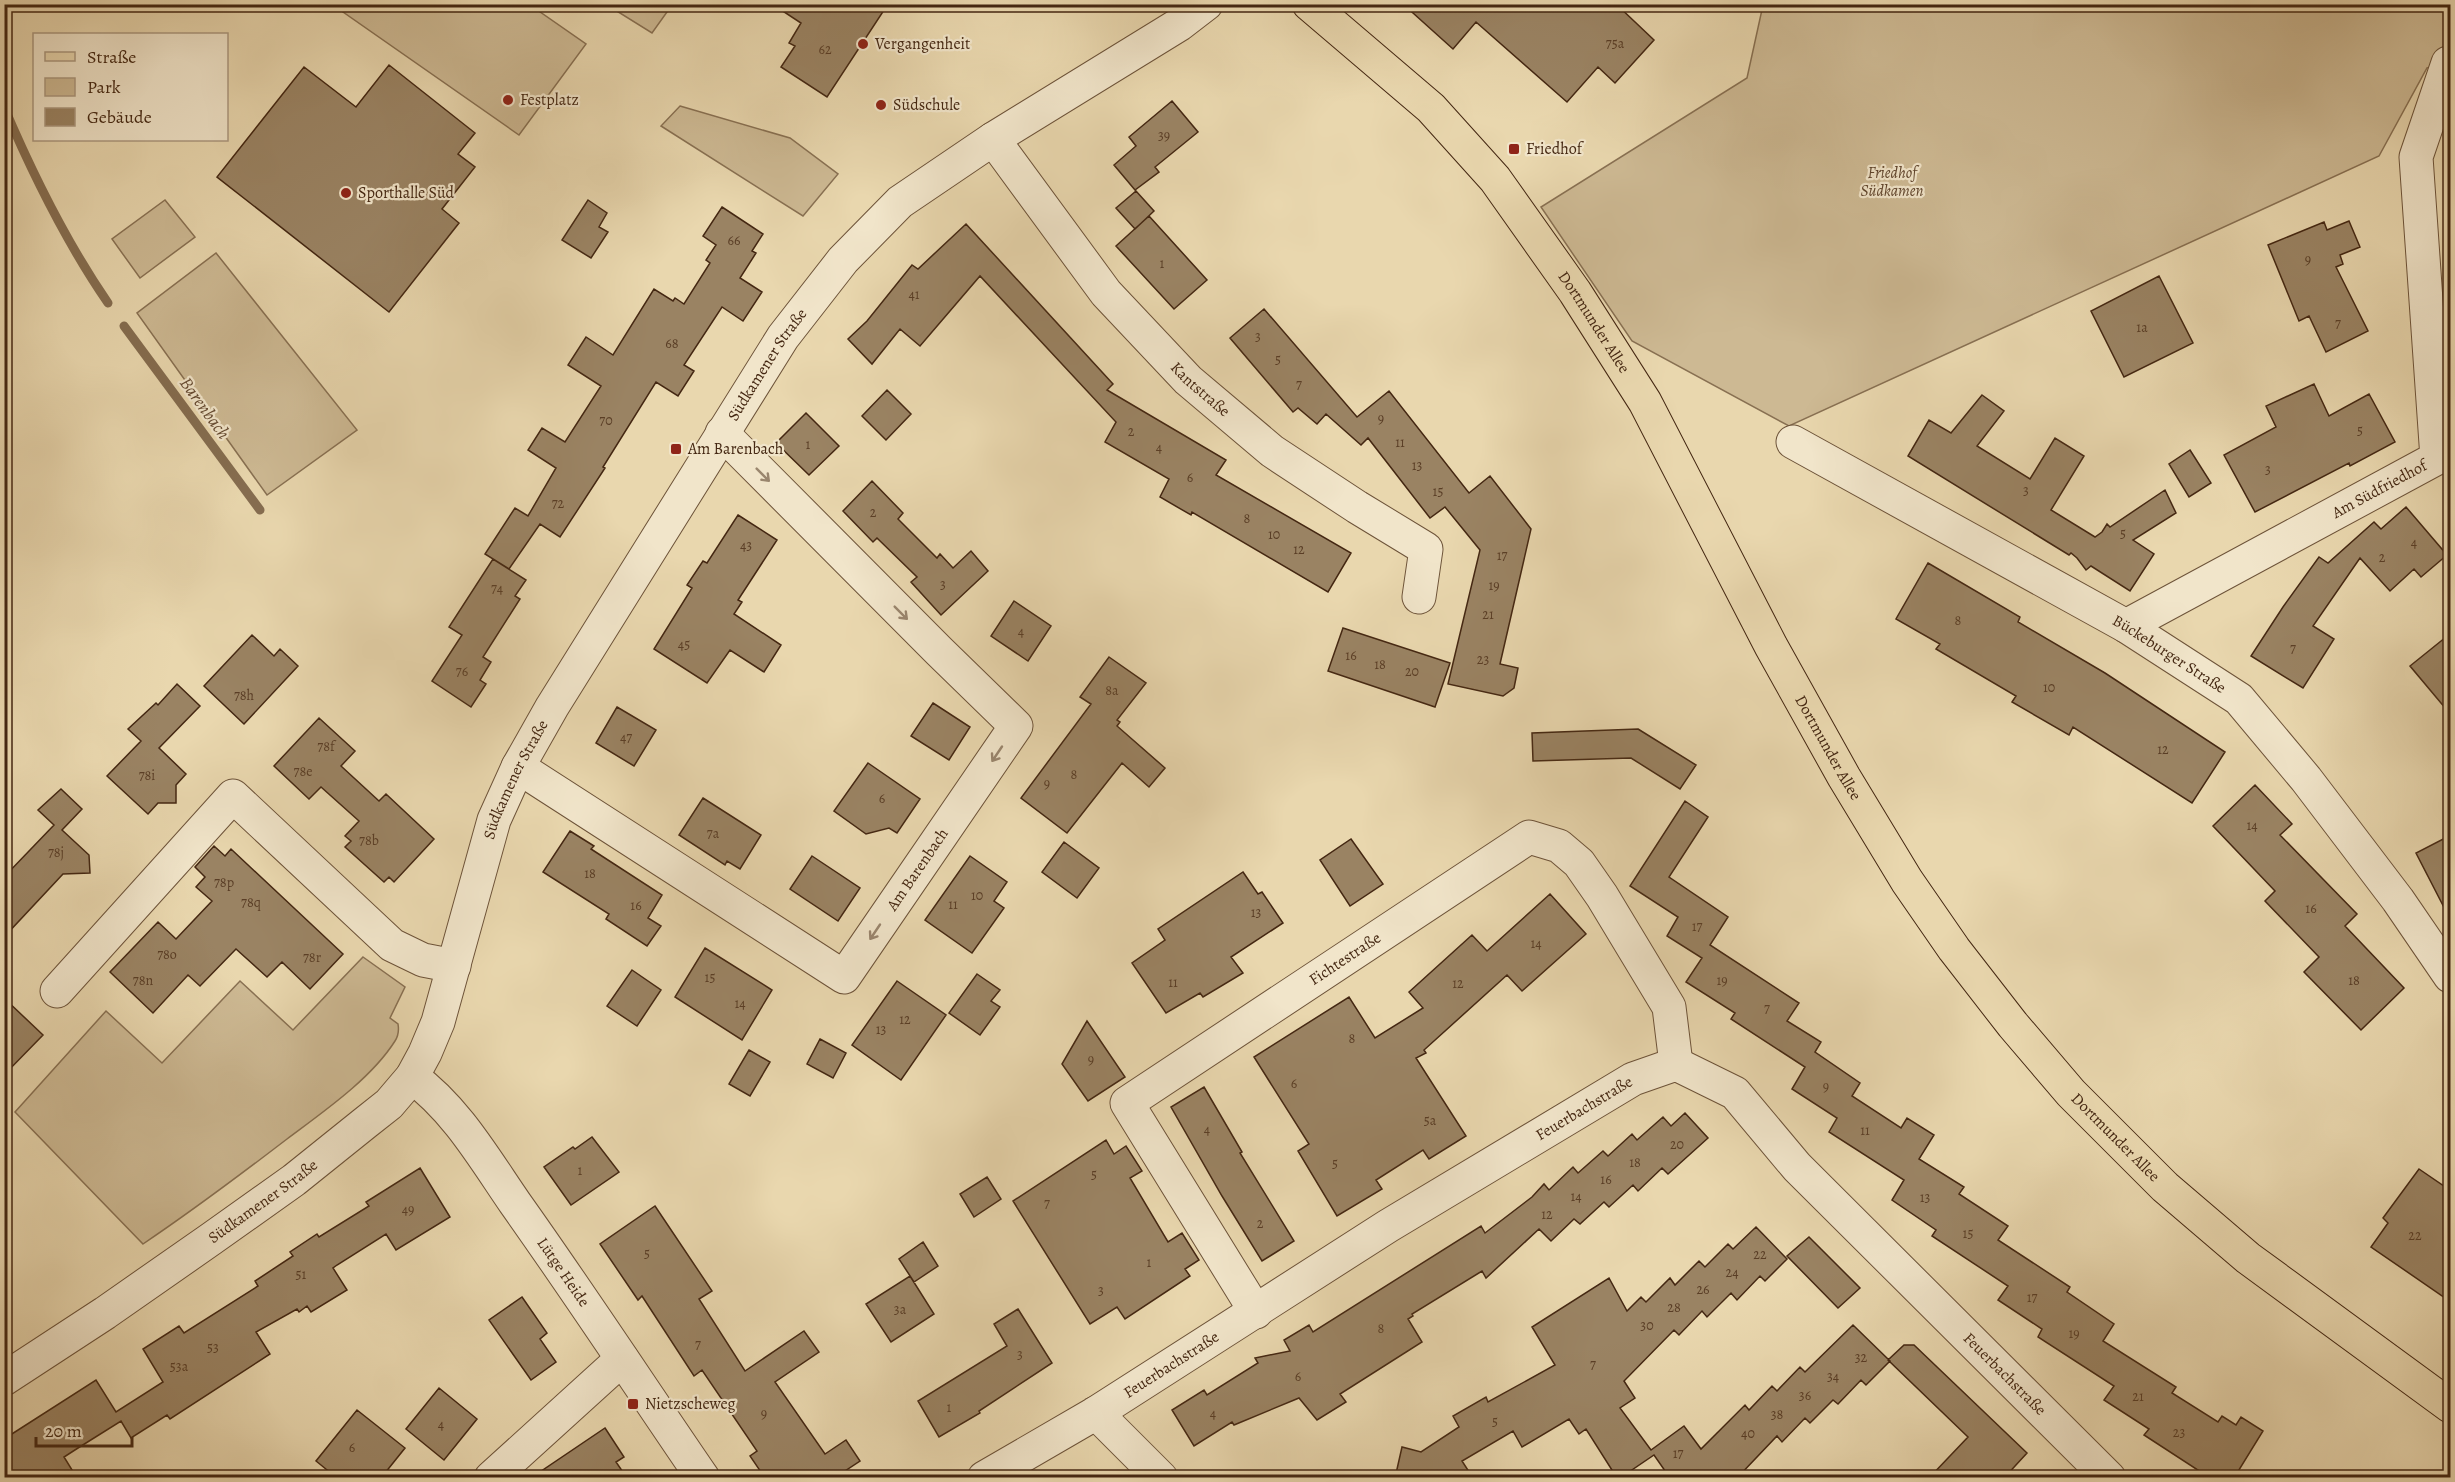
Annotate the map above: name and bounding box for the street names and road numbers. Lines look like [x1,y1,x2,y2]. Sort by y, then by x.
street label: Dortmunder Allee [1553,267,1635,378]
street label: Südkamener Straße [722,304,812,425]
street label: Kantstraße [1165,357,1235,422]
street label: Am Südfriedhof [2327,453,2433,524]
street label: Bückeburger Straße [2108,610,2230,699]
street label: Dortmunder Allee [1790,691,1867,805]
street label: Südkamener Straße [478,716,554,842]
street label: Am Barenbach [881,824,954,916]
street label: Fichtestraße [1305,927,1385,991]
street label: Feuerbachstraße [1532,1071,1637,1146]
street label: Dortmunder Allee [2066,1088,2165,1187]
street label: Südkamener Straße [204,1154,322,1249]
street label: Lütge Heide [532,1233,595,1311]
street label: Feuerbachstraße [1119,1326,1223,1403]
street label: Feuerbachstraße [1958,1328,2051,1420]

